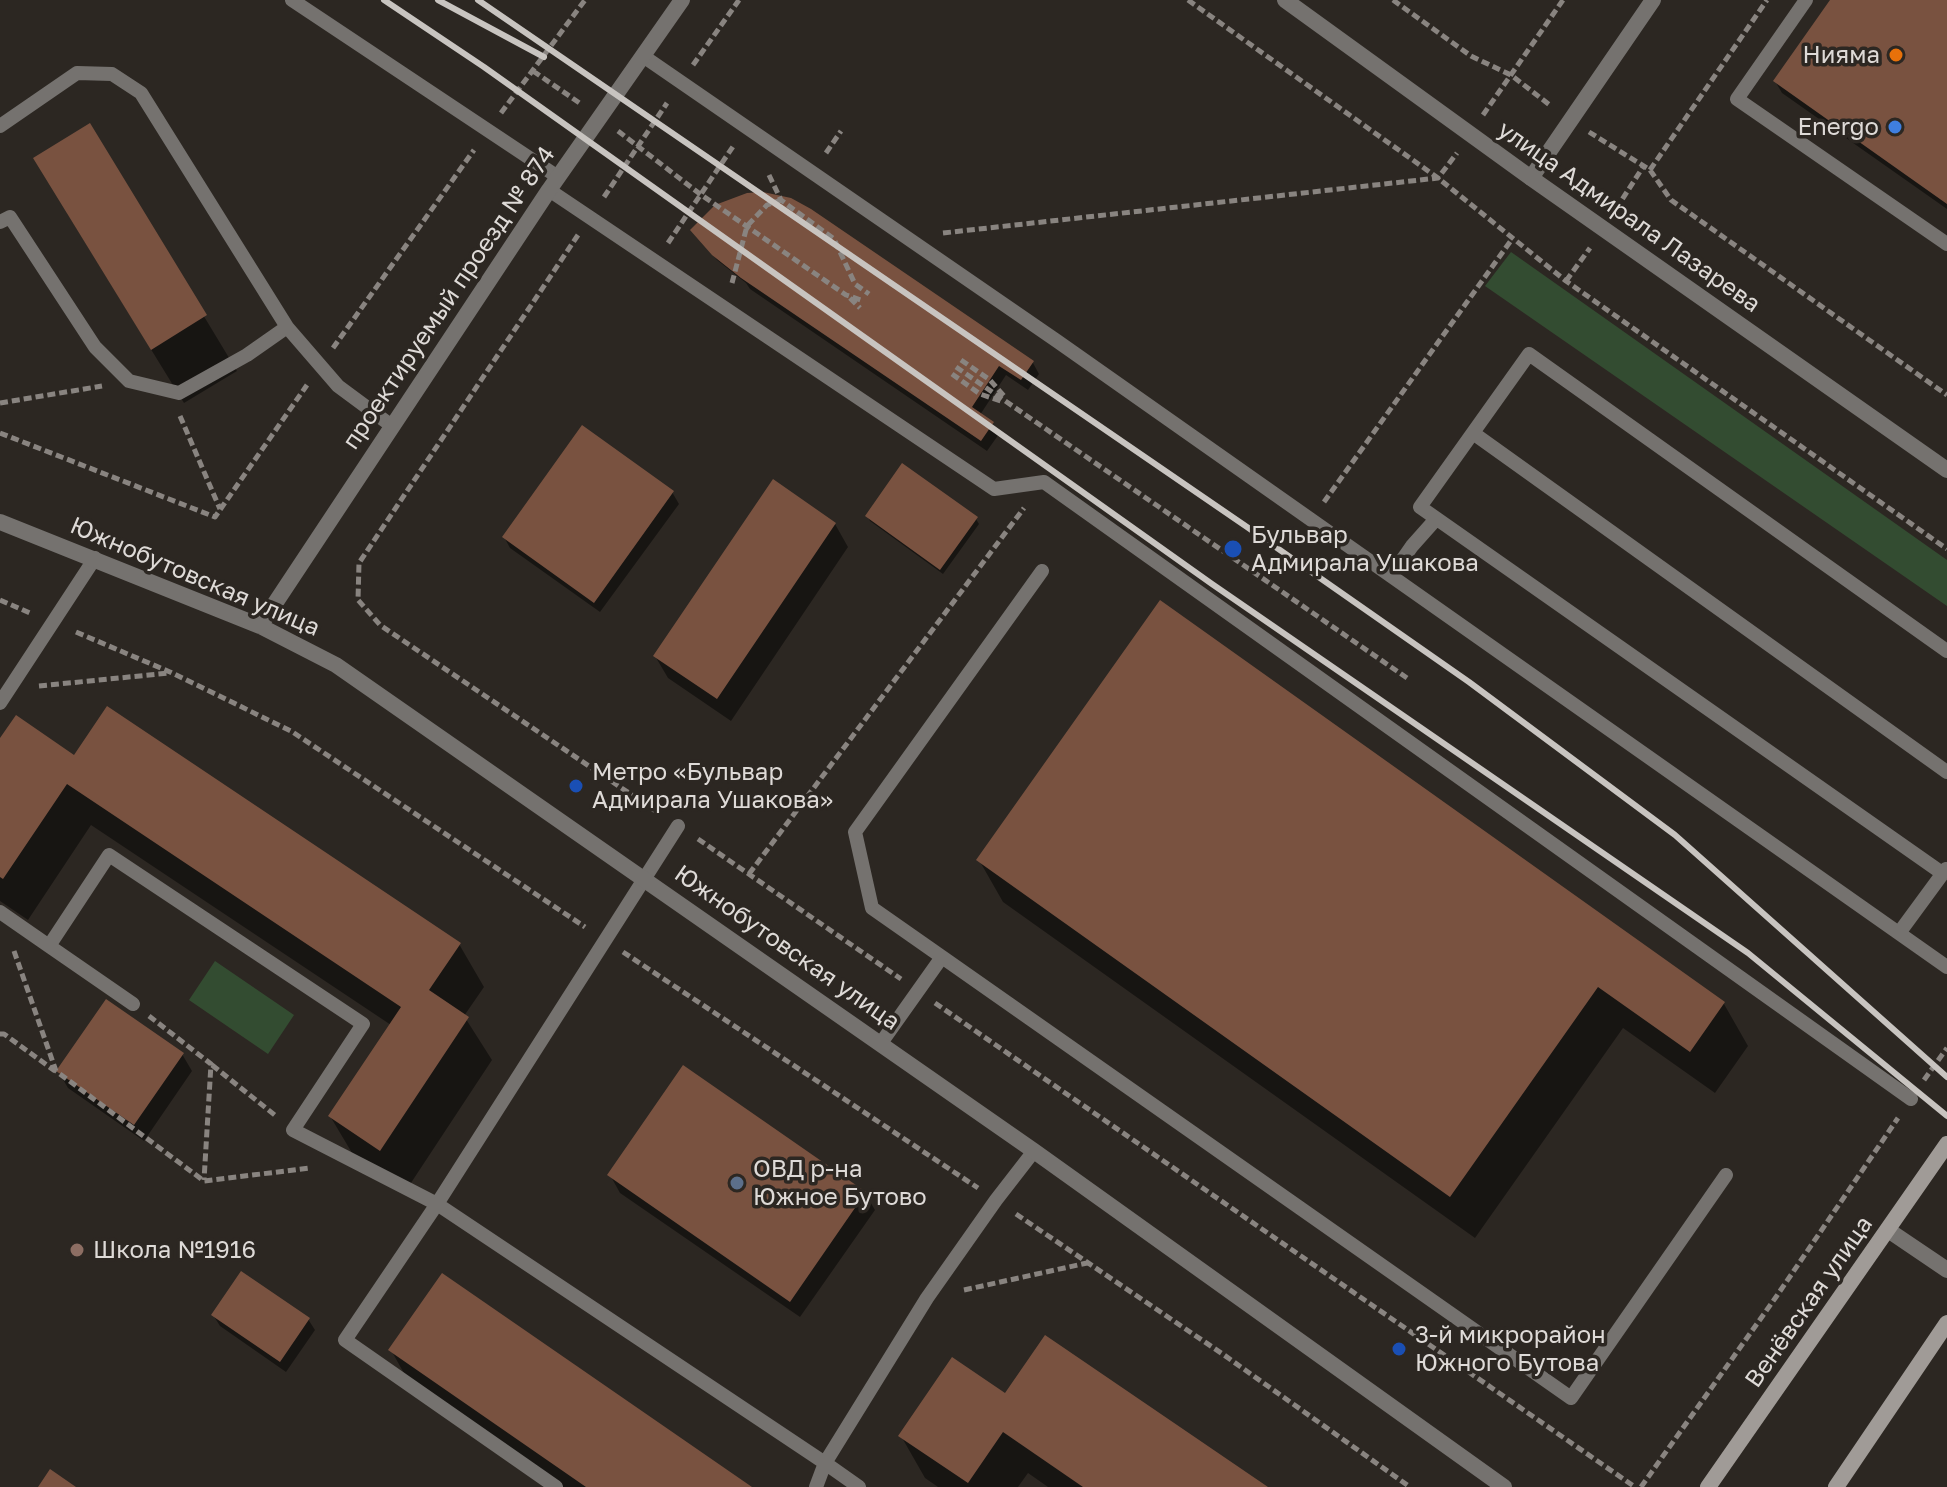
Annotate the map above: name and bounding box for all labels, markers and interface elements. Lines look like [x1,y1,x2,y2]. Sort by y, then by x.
place label: Нияма [1803,41,1880,69]
marker: Нияма [1887,46,1905,64]
place label: Energo [1797,113,1879,141]
street label: улица Адмирала Лазарева [1492,115,1766,319]
marker: Energo [1886,118,1904,136]
street label: проектируемый проезд № 874 [337,141,561,455]
street label: Южнобутовская улица [66,511,324,643]
place label: Бульвар Адмирала Ушакова [1251,521,1479,577]
marker: Бульвар Адмирала Ушакова [1222,538,1244,560]
place label: Метро «Бульвар Адмирала Ушакова» [592,758,833,814]
marker: Метро «Бульвар Адмирала Ушакова» [567,777,585,795]
street label: Южнобутовская улица [669,859,905,1037]
place label: ОВД р-на Южное Бутово [753,1155,927,1211]
marker: ОВД р-на Южное Бутово [728,1174,746,1192]
street label: Венёвская улица [1739,1211,1879,1393]
place label: Школа №1916 [93,1236,256,1264]
marker: Школа №1916 [68,1241,86,1259]
place label: 3-й микрорайон Южного Бутова [1415,1321,1606,1377]
marker: 3-й микрорайон Южного Бутова [1390,1340,1408,1358]

